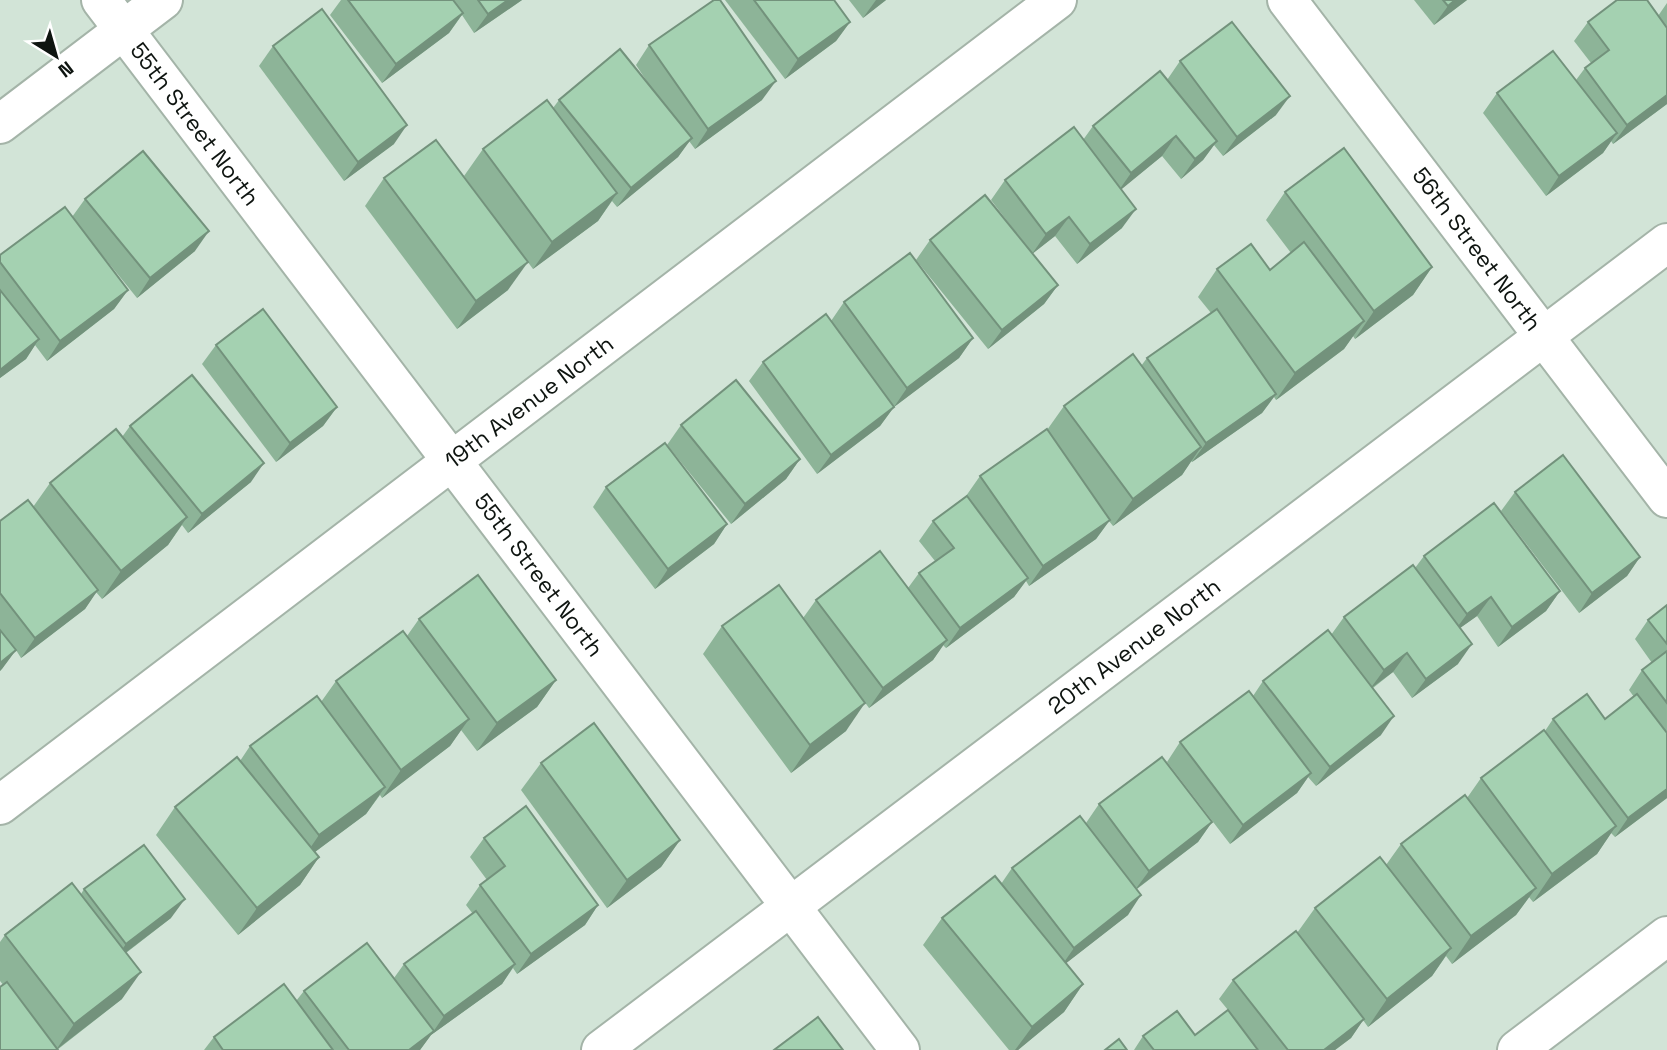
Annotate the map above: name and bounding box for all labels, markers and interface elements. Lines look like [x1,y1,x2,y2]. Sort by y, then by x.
north arrow [21,21,91,91]
street label: 55th Street North [124,36,266,212]
text: N [53,55,79,83]
street label: 56th Street North [1406,161,1548,337]
street label: 19th Avenue North [439,329,619,475]
street label: 55th Street North [468,487,610,663]
street label: 20th Avenue North [1042,571,1226,721]

